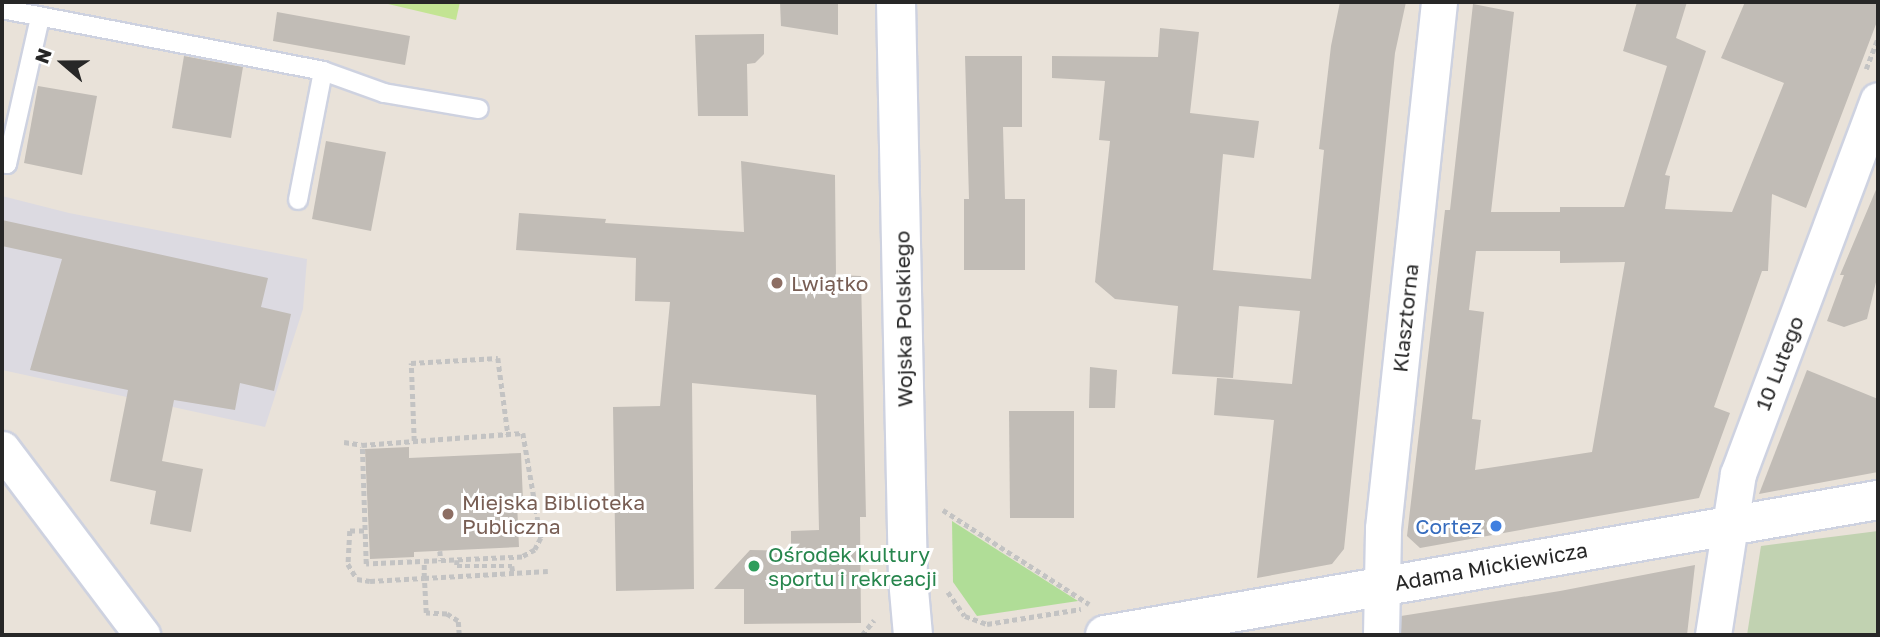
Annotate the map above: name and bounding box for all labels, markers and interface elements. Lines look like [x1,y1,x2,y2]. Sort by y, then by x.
north arrow [28,28,98,98]
text: N [30,45,56,66]
street label: Wojska Polskiego [889,230,917,408]
street label: Klasztorna [1387,262,1423,374]
place label: Lwiątko [791,270,868,296]
marker: Lwiątko [769,275,785,291]
street label: 10 Lutego [1750,312,1808,414]
place label: Miejska Biblioteka Publiczna [462,489,645,539]
marker: Miejska Biblioteka Publiczna [440,506,456,522]
place label: Cortez [1415,513,1482,539]
marker: Cortez [1488,518,1504,534]
street label: Adama Mickiewicza [1393,537,1589,595]
place label: Ośrodek kultury sportu i rekreacji [768,541,937,591]
marker: Ośrodek kultury sportu i rekreacji [746,558,762,574]

